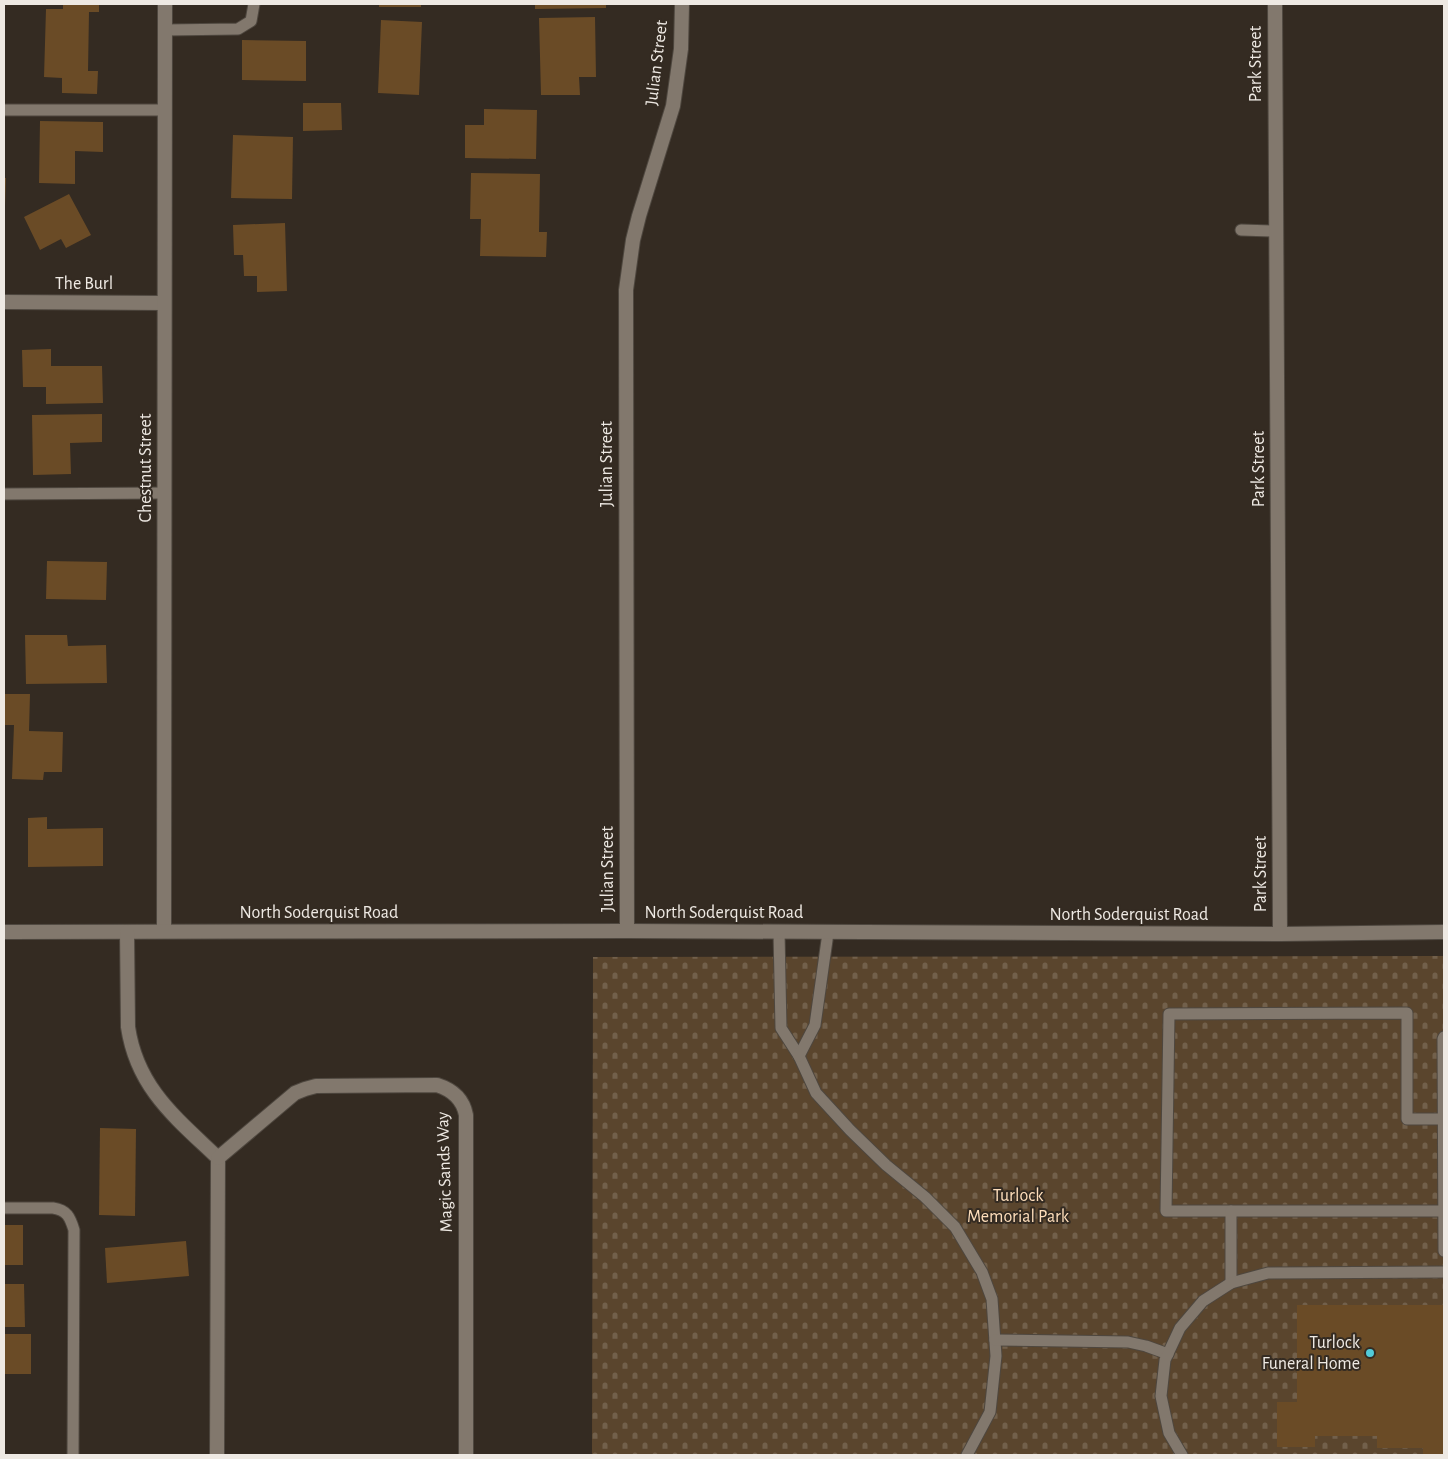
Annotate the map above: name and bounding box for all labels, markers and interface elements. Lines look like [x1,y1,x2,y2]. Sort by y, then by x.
street label: Julian Street [643,19,671,107]
street label: Park Street [1247,26,1265,102]
street label: The Burl [55,275,113,293]
street label: Chestnut Street [137,413,155,522]
street label: Julian Street [598,421,616,507]
street label: Park Street [1250,431,1268,507]
street label: Julian Street [599,826,617,912]
street label: Park Street [1252,836,1270,912]
street label: North Soderquist Road [240,904,398,922]
street label: North Soderquist Road [645,904,803,922]
street label: North Soderquist Road [1050,906,1208,924]
street label: Magic Sands Way [434,1111,456,1233]
park label: Turlock Memorial Park [967,1187,1070,1226]
place label: Turlock Funeral Home [1262,1334,1361,1373]
marker: Turlock Funeral Home [1364,1347,1376,1359]

